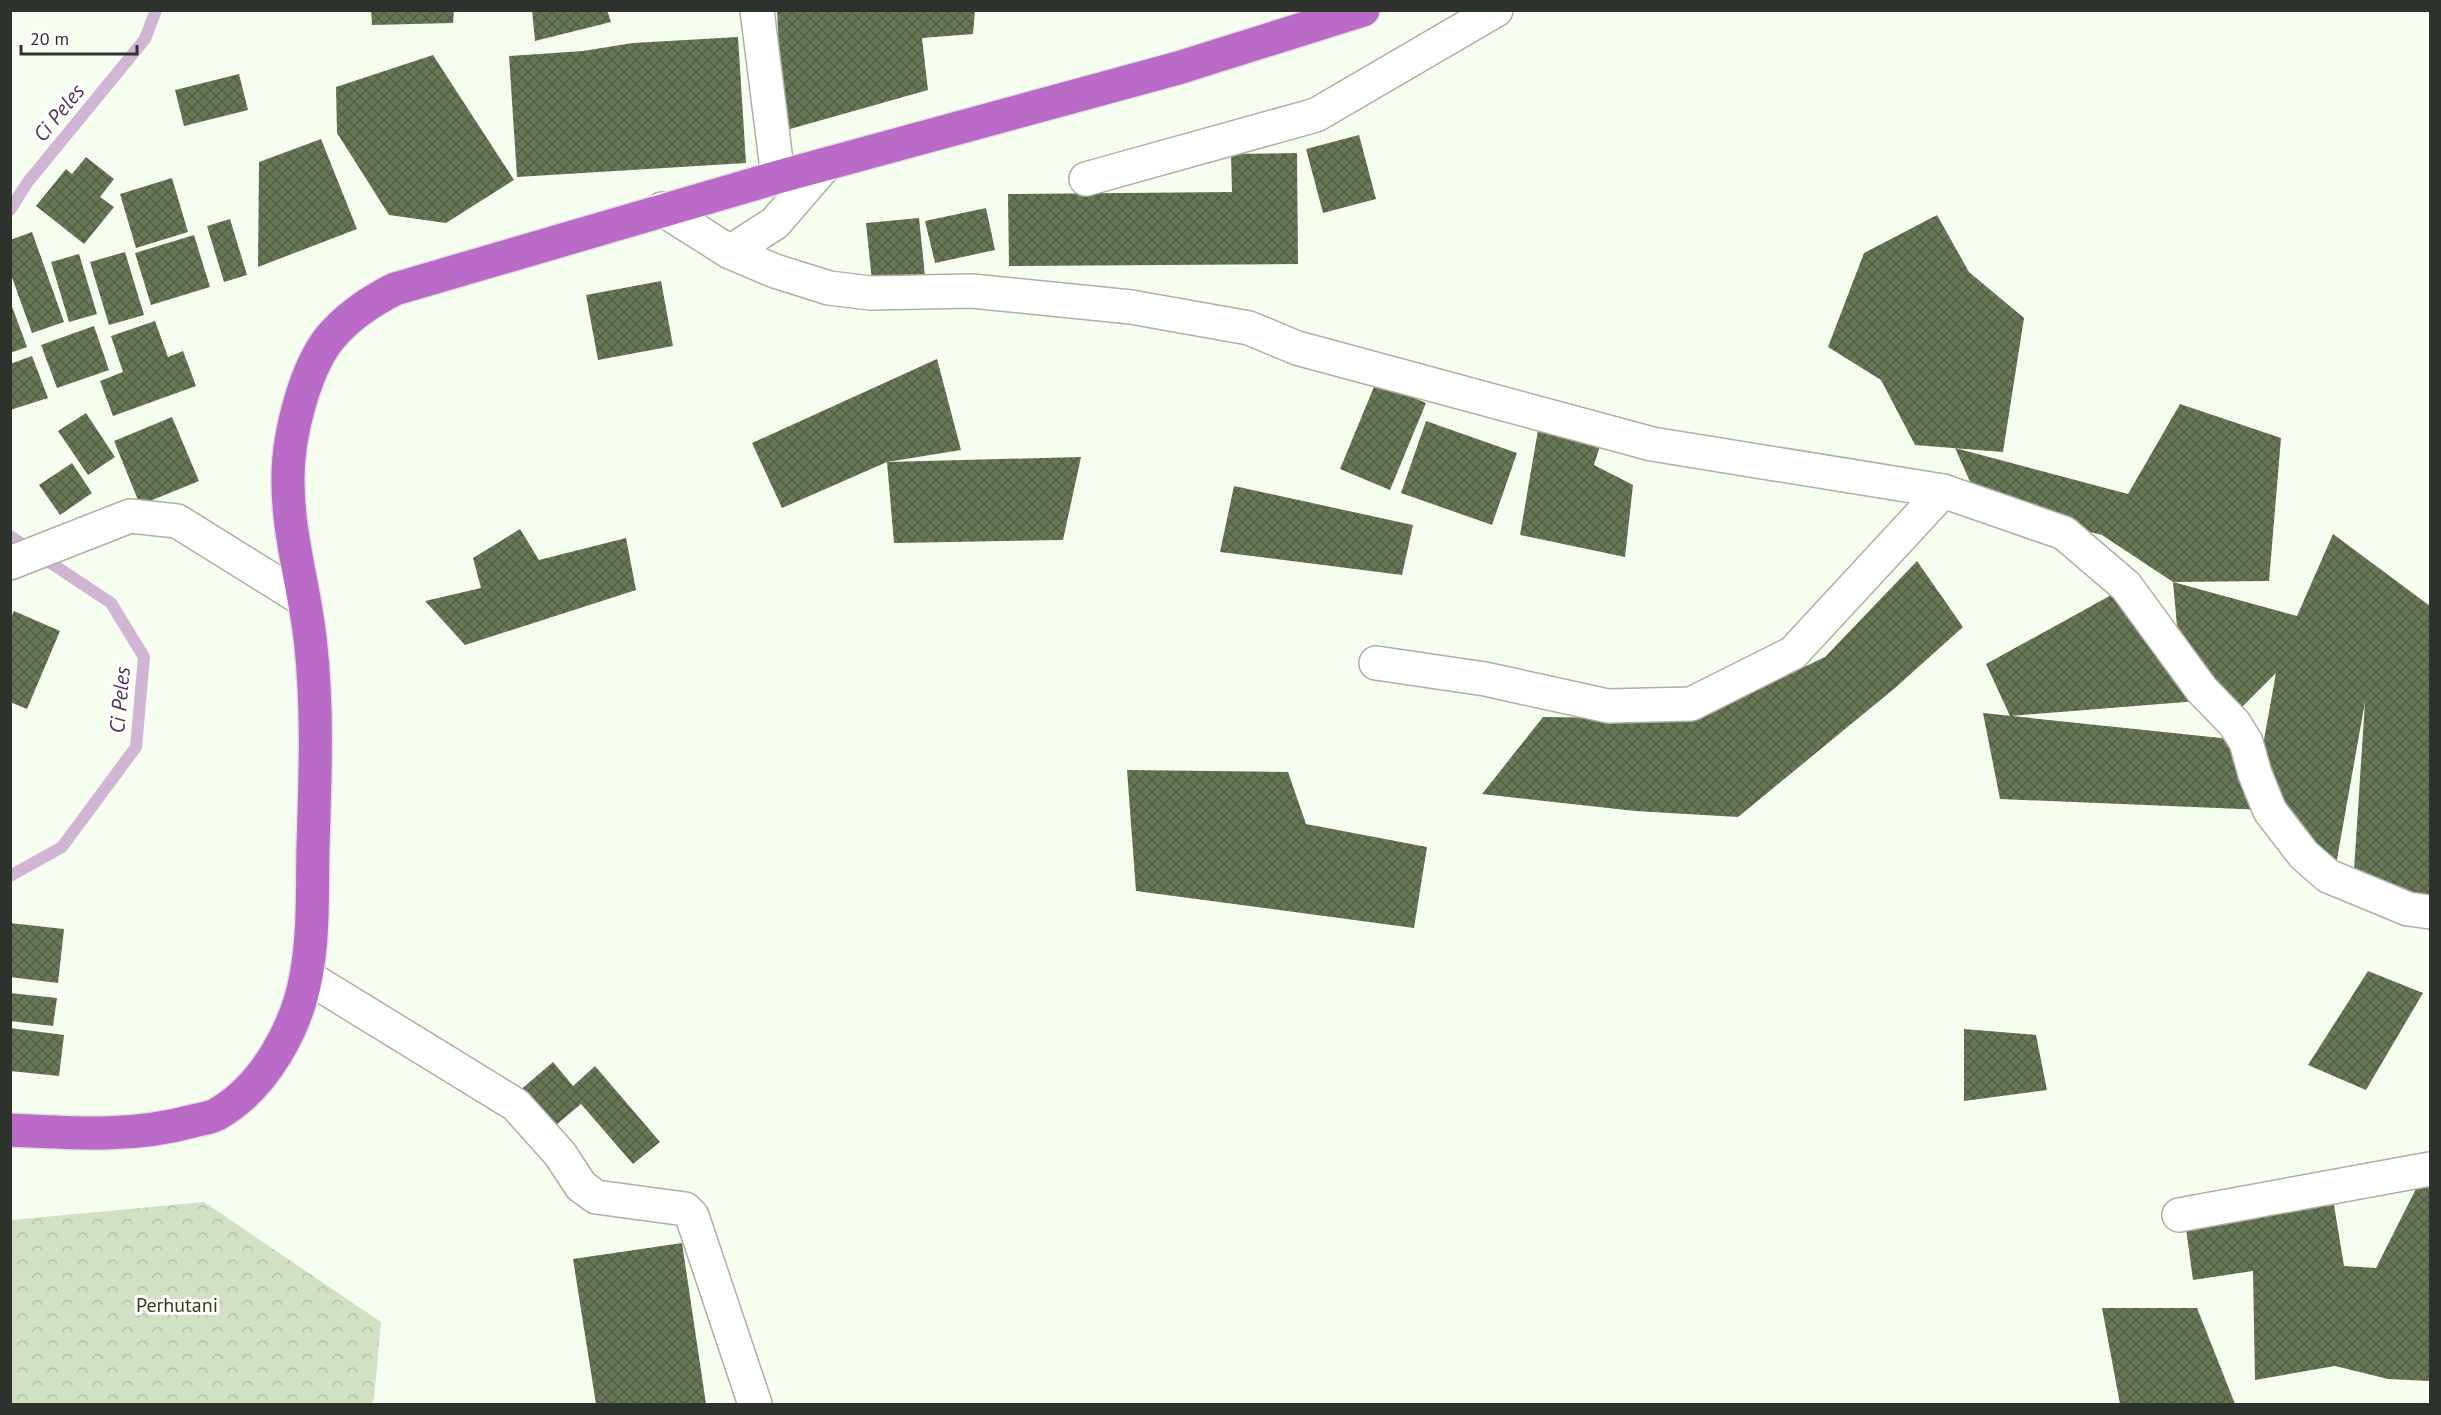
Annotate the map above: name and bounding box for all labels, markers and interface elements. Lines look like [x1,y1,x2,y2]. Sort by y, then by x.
scale bar [21,18,136,56]
text: 20 m [30,27,69,50]
water label: Ci Peles [27,78,90,147]
water label: Ci Peles [103,665,136,734]
park label: Perhutani [136,1292,218,1318]

